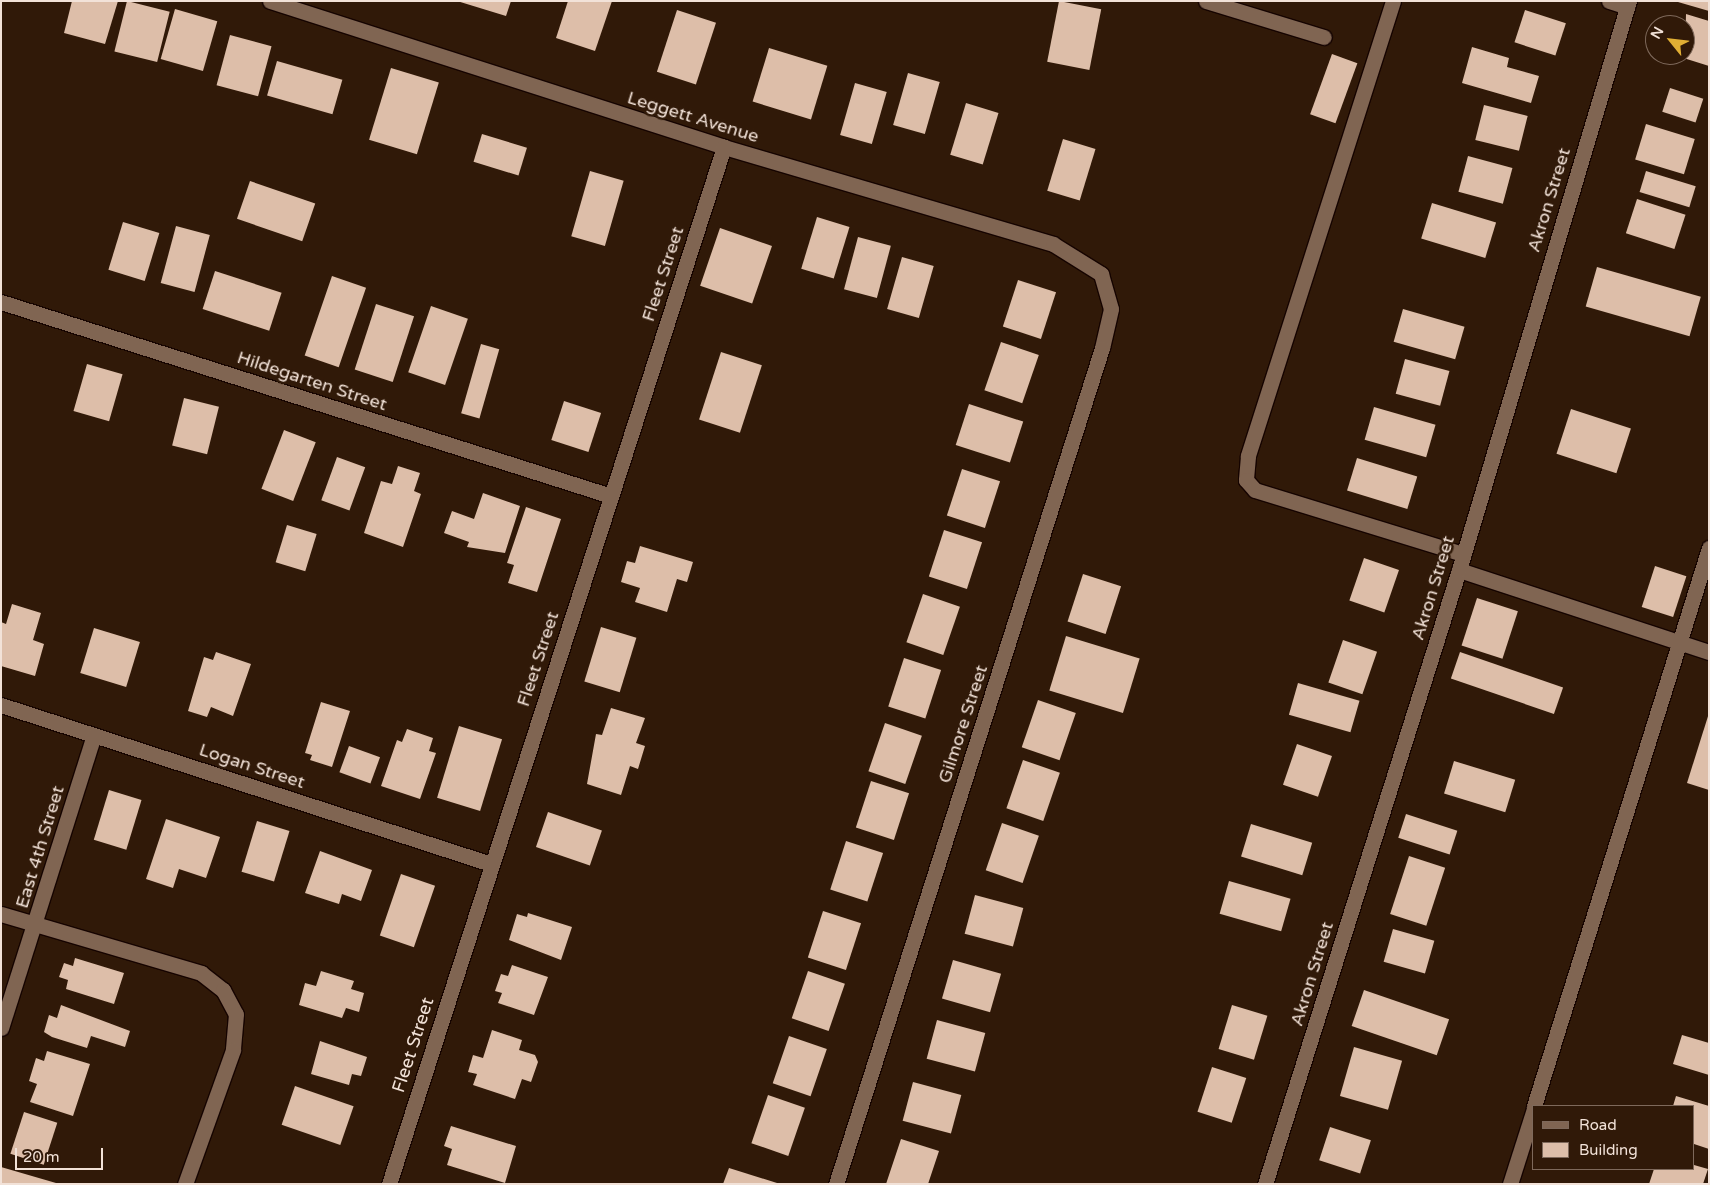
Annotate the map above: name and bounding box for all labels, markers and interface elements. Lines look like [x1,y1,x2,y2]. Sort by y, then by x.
north arrow [1645,15,1695,65]
text: N [1647,24,1667,42]
street label: Leggett Avenue [625,87,761,147]
street label: Akron Street [1523,145,1575,255]
street label: Fleet Street [637,224,689,324]
street label: Hildegarten Street [234,347,390,415]
street label: Akron Street [1407,533,1459,643]
street label: Fleet Street [512,609,564,709]
street label: Gilmore Street [934,662,992,786]
street label: Logan Street [196,739,308,793]
street label: East 4th Street [11,783,69,911]
street label: Akron Street [1286,919,1338,1029]
street label: Fleet Street [387,995,439,1095]
legend [1532,1105,1695,1170]
text: Road [1579,1116,1617,1134]
scale bar [18,1138,105,1170]
text: Building [1579,1141,1638,1159]
text: 20 m [23,1148,60,1166]

